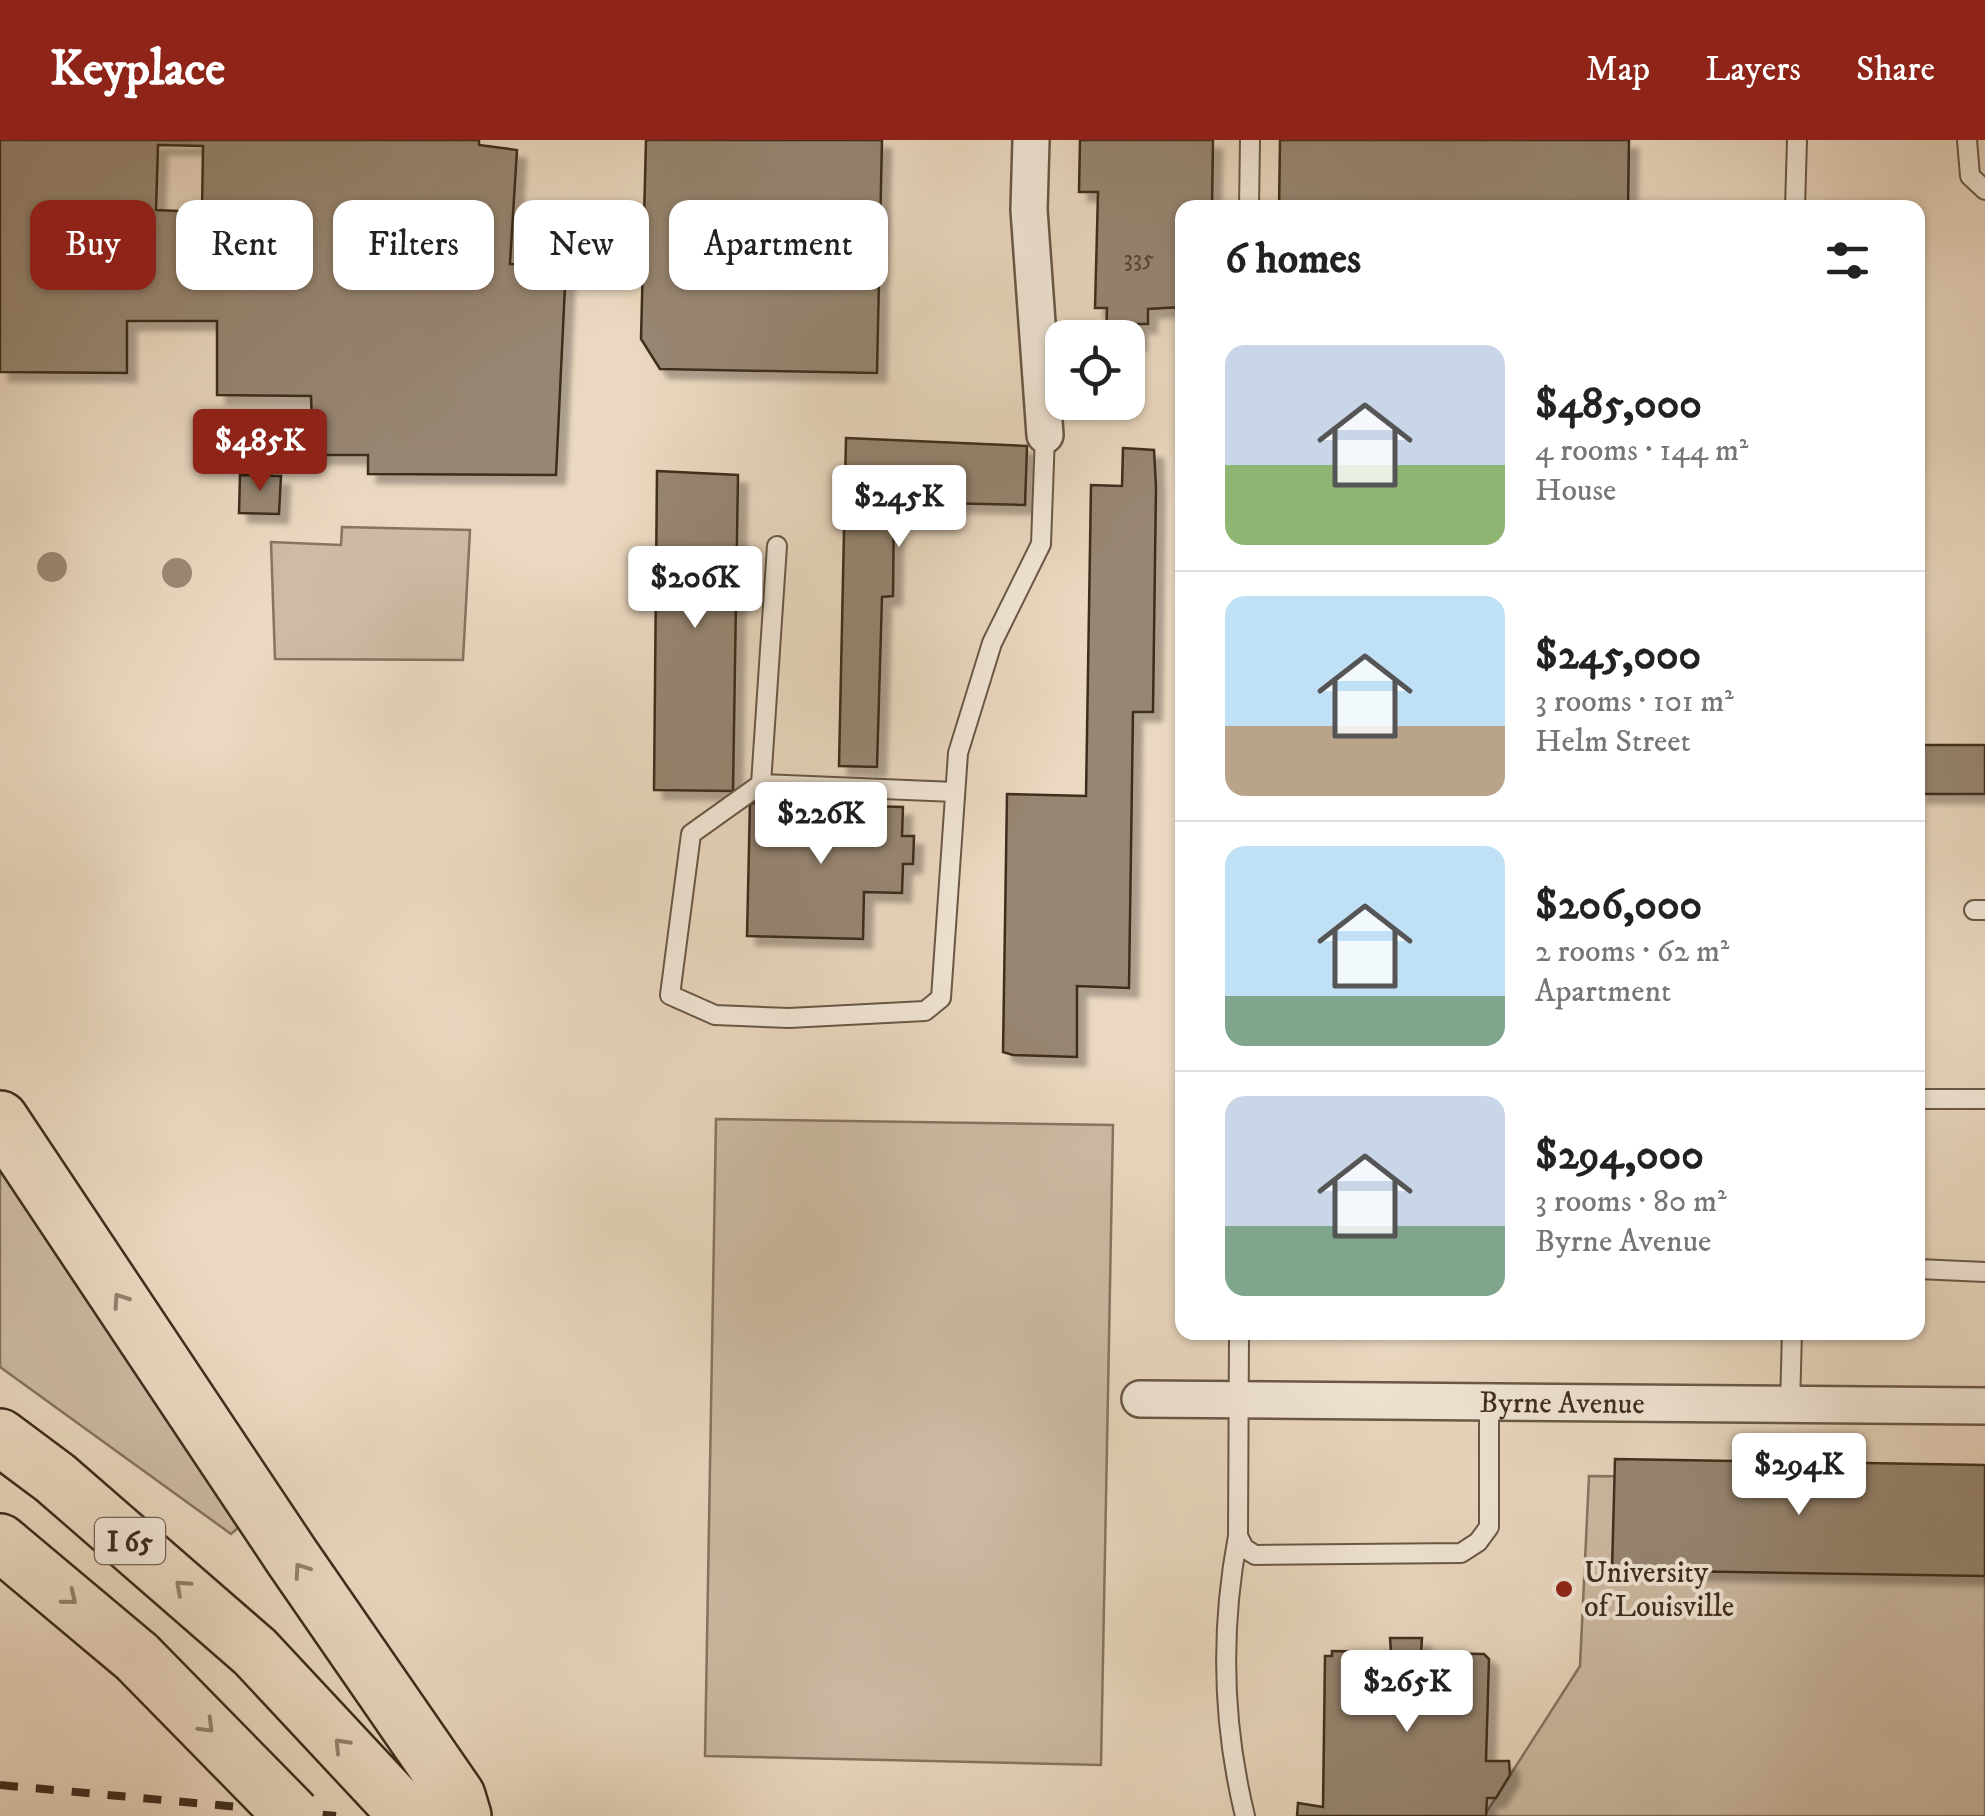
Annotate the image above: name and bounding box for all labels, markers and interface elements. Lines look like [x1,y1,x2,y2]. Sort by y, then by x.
text: Keyplace [50,40,225,100]
text: Map [1586,48,1650,92]
text: Layers [1705,48,1801,92]
text: Share [1856,48,1935,92]
chip: Buy [30,200,156,290]
chip: Rent [176,200,313,290]
chip: Filters [333,200,494,290]
chip: New [514,200,649,290]
chip: Apartment [669,200,888,290]
icon: filters [1820,233,1875,288]
text: 6 homes [1225,234,1361,286]
house number: 335 [1123,243,1155,274]
map controls [1045,320,1145,420]
button: locate [1045,320,1145,420]
text: $485,000 [1535,379,1702,431]
icon: home [1305,385,1425,505]
pin: $485K [190,409,330,494]
text: $485K [215,421,305,461]
text: 4 rooms · 144 m² [1535,431,1748,471]
pin: $245K [829,465,969,550]
text: House [1535,471,1616,511]
text: $245K [854,477,944,517]
pin: $206K [625,546,765,631]
text: $206K [650,558,740,598]
text: $245,000 [1535,630,1701,682]
icon: home [1305,636,1425,756]
text: 3 rooms · 101 m² [1535,682,1734,722]
text: Helm Street [1535,722,1691,762]
pin: $226K [751,782,891,867]
text: $226K [777,794,865,834]
text: $206,000 [1535,880,1702,932]
icon: home [1305,886,1425,1006]
text: 2 rooms · 62 m² [1535,932,1729,972]
text: Apartment [1535,972,1671,1012]
text: $294,000 [1535,1130,1704,1182]
icon: home [1305,1136,1425,1256]
text: 3 rooms · 80 m² [1535,1182,1727,1222]
text: Byrne Avenue [1535,1222,1711,1262]
one-way arrow [114,1292,132,1311]
street label: Byrne Avenue [1479,1385,1645,1423]
pin: $294K [1729,1433,1869,1518]
text: $294K [1754,1445,1844,1485]
road number: I 65 [95,1518,165,1564]
place label: University of Louisville [1584,1555,1734,1626]
one-way arrow [295,1563,313,1581]
marker: University of Louisville [1553,1578,1575,1600]
one-way arrow [175,1580,194,1598]
one-way arrow [59,1586,77,1604]
pin: $265K [1337,1650,1477,1735]
text: $265K [1363,1662,1451,1702]
one-way arrow [195,1714,213,1732]
one-way arrow [335,1738,353,1756]

